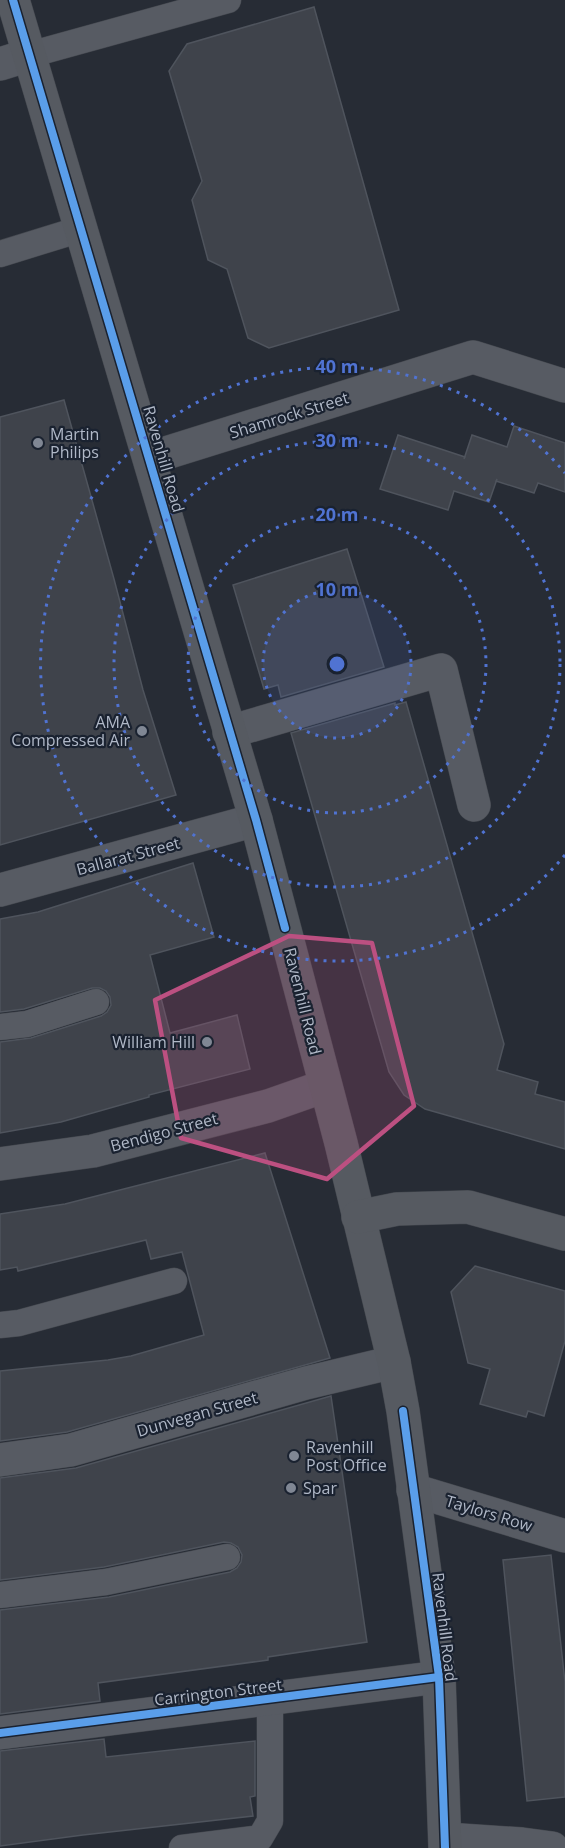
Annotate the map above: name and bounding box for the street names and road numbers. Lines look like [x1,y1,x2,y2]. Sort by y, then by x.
street label: Shamrock Street [227,386,351,444]
street label: Ravenhill Road [138,403,190,515]
street label: Ballarat Street [74,832,182,880]
street label: Ravenhill Road [279,945,327,1057]
street label: Bendigo Street [108,1107,220,1157]
street label: Dunvegan Street [134,1386,260,1442]
street label: Taylors Row [443,1489,536,1537]
street label: Ravenhill Road [427,1571,463,1683]
street label: Carrington Street [153,1673,283,1711]

